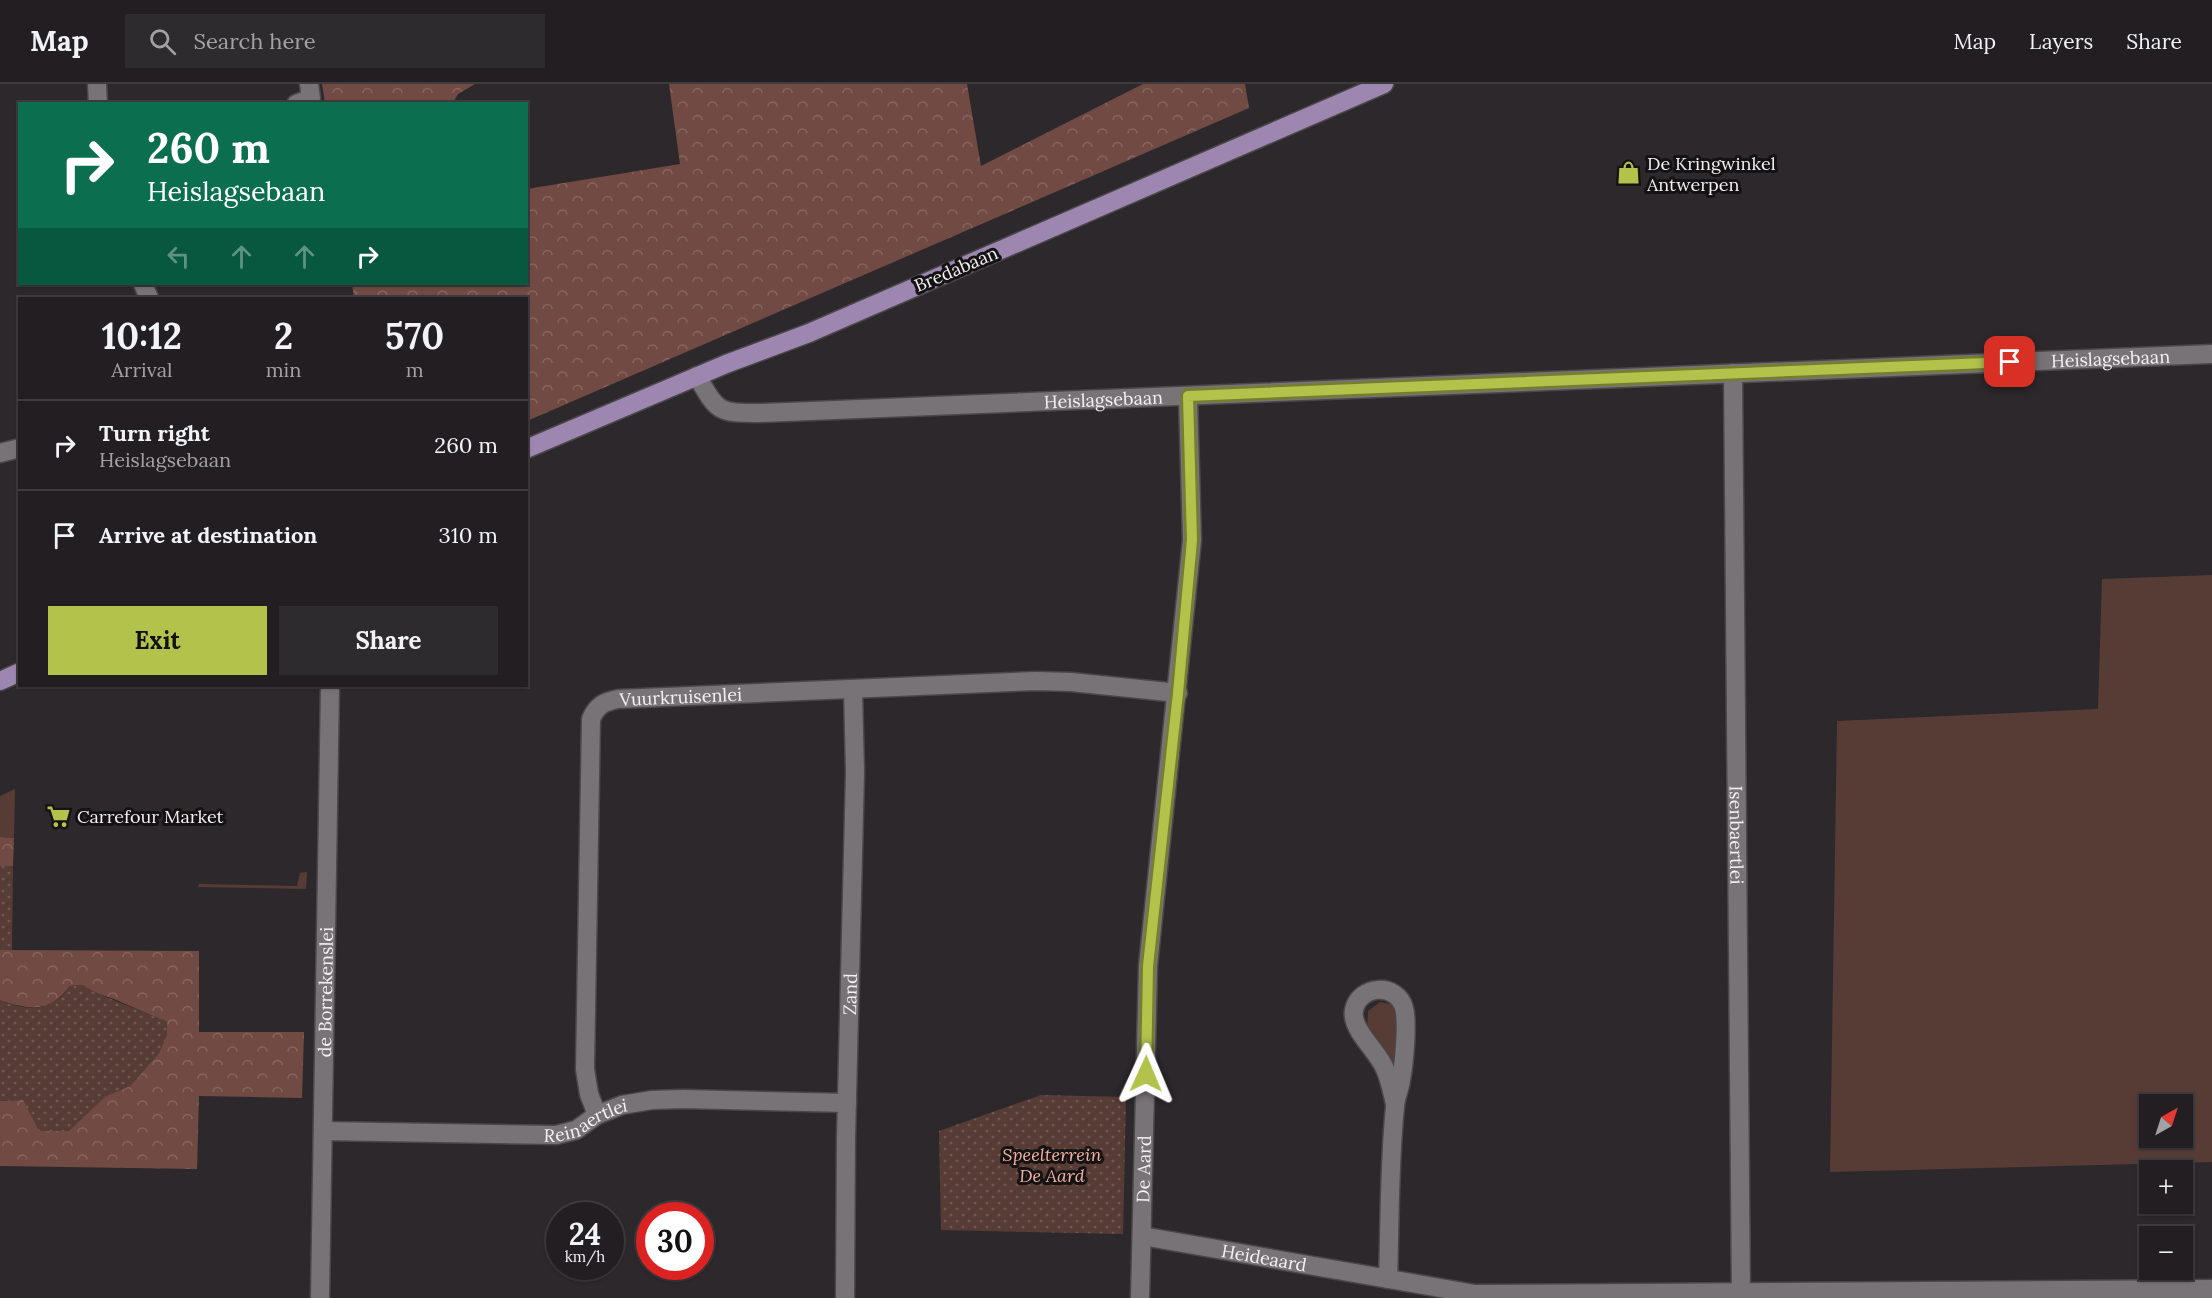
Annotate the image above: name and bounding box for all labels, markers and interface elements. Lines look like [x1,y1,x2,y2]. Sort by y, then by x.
search box [125,14,545,68]
text: Map [30,23,89,59]
icon: search [146,25,179,58]
text: Search here [194,27,316,55]
text: Map [1953,28,1996,55]
text: Layers [2029,28,2093,55]
text: Share [2126,28,2182,55]
text: 260 m [147,121,270,175]
icon: right [48,126,126,204]
place label: De Kringwinkel Antwerpen [1646,152,1776,196]
shop icon: De Kringwinkel Antwerpen [1616,160,1642,186]
text: Heislagsebaan [147,174,326,208]
icon: left [162,240,195,273]
icon: ahead [225,240,258,273]
icon: ahead [288,240,321,273]
icon: right [351,240,384,273]
street label: Bredabaan [911,241,1001,297]
text: 10:12 [102,313,182,359]
text: 2 [274,313,293,359]
text: 570 [385,313,444,359]
pin [1984,336,2035,387]
street label: Heislagsebaan [2051,344,2171,372]
icon: arrive [1993,345,2026,378]
text: Arrival [111,357,172,382]
text: min [266,357,301,382]
text: m [406,357,424,382]
street label: Heislagsebaan [1043,385,1163,413]
text: Turn right [99,419,210,447]
icon: right [48,429,81,462]
text: 260 m [434,431,498,459]
text: Heislagsebaan [99,447,231,472]
icon: arrive [48,519,81,552]
text: Arrive at destination [99,521,317,549]
text: 310 m [439,521,498,549]
button: Exit [48,606,267,675]
button: Share [279,606,498,675]
street label: Vuurkruisenlei [618,682,742,710]
street label: Isenbaertlei [1725,785,1749,885]
supermarket icon: Carrefour Market [46,803,72,829]
place label: Carrefour Market [77,805,224,828]
street label: de Borrekenslei [312,927,338,1058]
street label: Zand [838,973,862,1015]
position arrow [1114,1042,1178,1106]
street label: Reinaertlei [543,1093,629,1146]
north arrow [2139,1094,2193,1148]
map controls [2139,1094,2193,1280]
street label: De Aard [1131,1135,1155,1203]
park label: Speelterrein De Aard [1002,1143,1102,1187]
button: + [2139,1160,2193,1214]
speed limit sign: 30 [636,1202,714,1280]
text: 24 [569,1215,601,1253]
button: − [2139,1226,2193,1280]
street label: Heideaard [1220,1239,1309,1276]
text: km/h [565,1247,605,1266]

